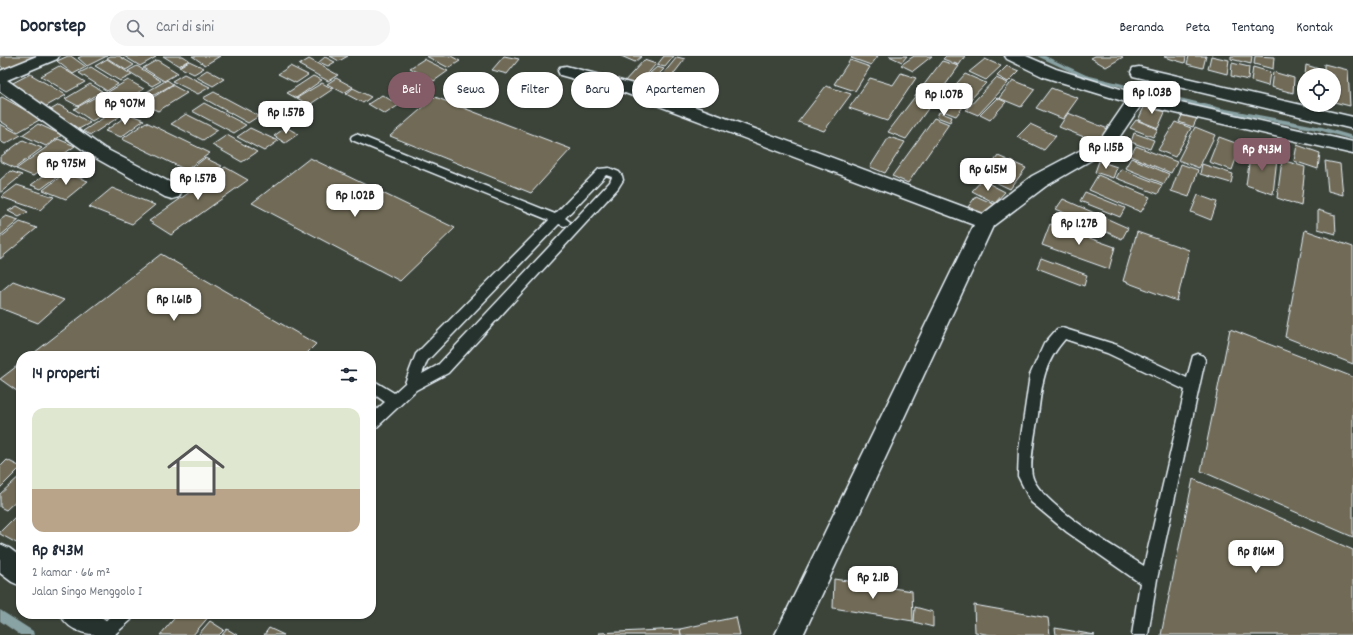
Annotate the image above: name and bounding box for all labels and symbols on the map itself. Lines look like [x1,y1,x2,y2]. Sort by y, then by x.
pin: Rp 1.03B [1111,81,1193,115]
pin: Rp 1.07B [903,83,985,117]
pin: Rp 907M [88,92,162,126]
pin: Rp 1.57B [245,101,327,135]
pin: Rp 1.15B [1065,136,1147,170]
pin: Rp 843M [1225,138,1299,172]
pin: Rp 975M [29,152,103,186]
pin: Rp 615M [951,158,1025,192]
pin: Rp 1.57B [157,167,239,201]
pin: Rp 1.02B [314,184,396,218]
pin: Rp 1.27B [1038,212,1120,246]
pin: Rp 1.61B [133,288,215,322]
pin: Rp 816M [1219,540,1293,574]
pin: Rp 2.1B [836,566,910,600]

